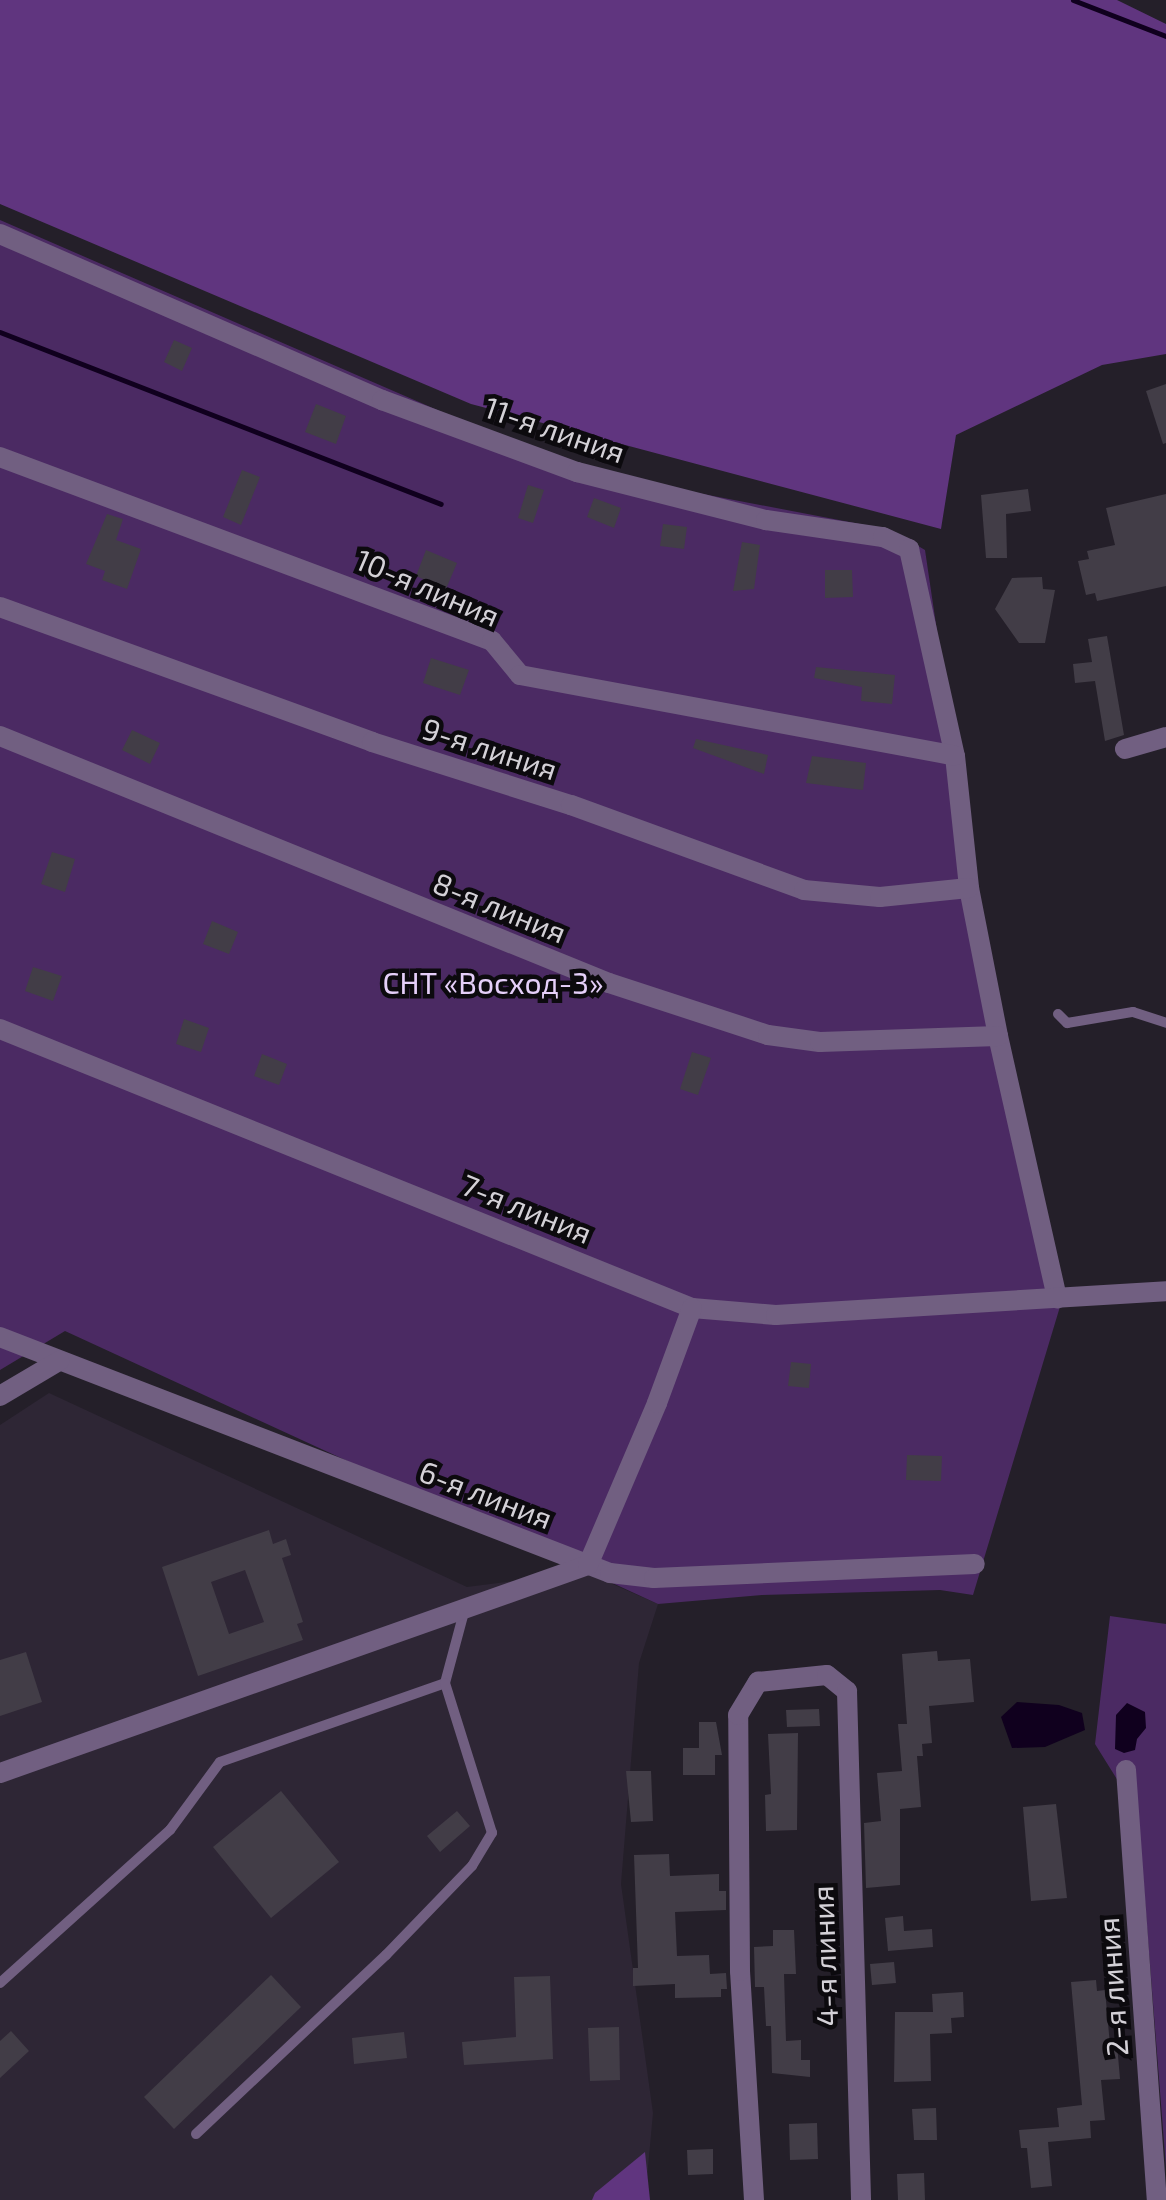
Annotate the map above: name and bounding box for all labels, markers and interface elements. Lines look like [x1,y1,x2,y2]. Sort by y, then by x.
street label: 11-я линия [480,388,630,470]
street label: 10-я линия [351,541,505,633]
street label: 9-я линия [418,709,562,787]
street label: 8-я линия [428,864,572,950]
park label: СНТ «Восход-3» [383,964,603,1000]
street label: 7-я линия [457,1166,597,1250]
street label: 6-я линия [414,1452,558,1536]
street label: 4-я линия [804,1885,844,2027]
street label: 2-я линия [1089,1916,1135,2058]

